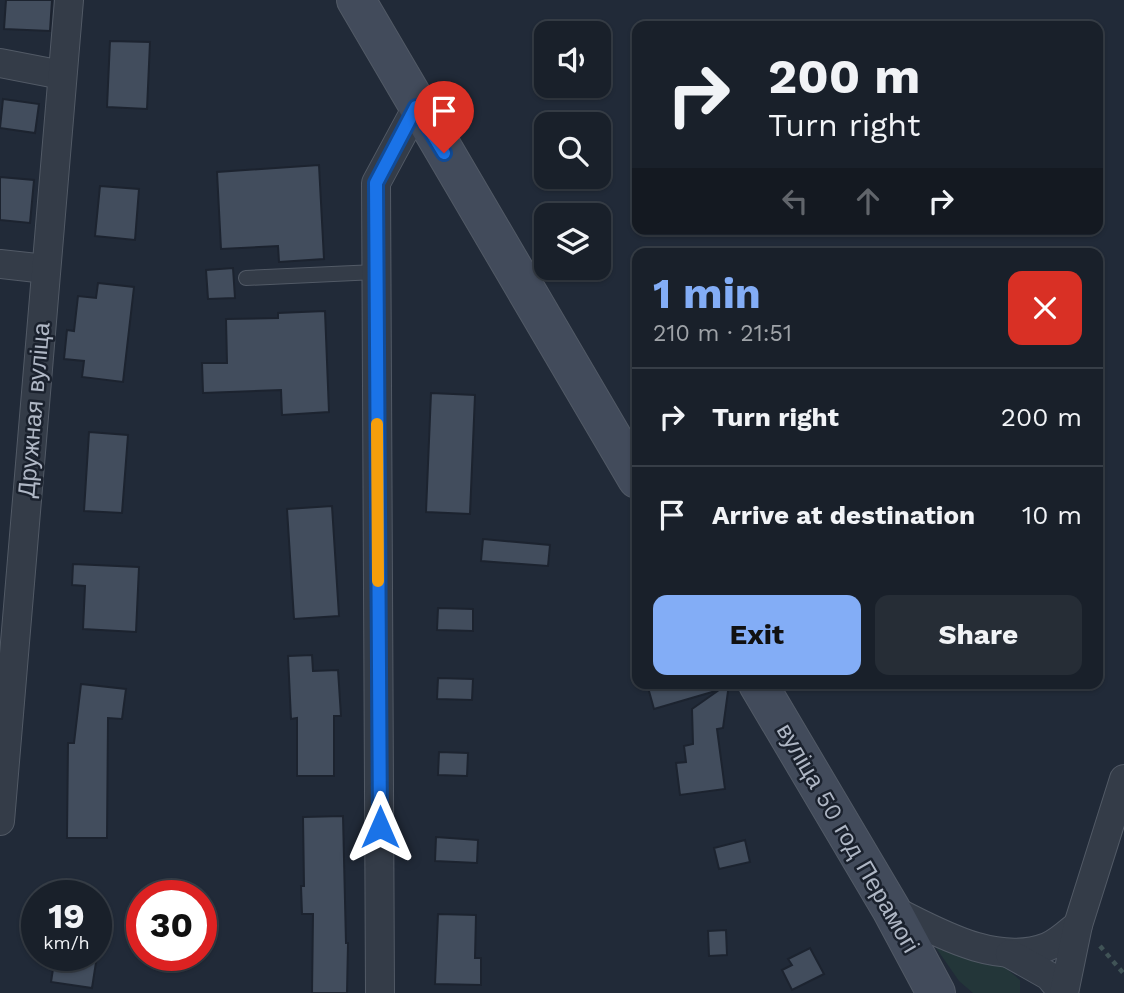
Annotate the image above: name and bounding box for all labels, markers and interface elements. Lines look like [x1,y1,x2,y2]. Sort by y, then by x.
map controls [534,21,611,280]
button: sound [534,21,611,98]
text: 200 m [768,47,920,105]
icon: right [653,49,744,140]
pin [414,81,474,153]
icon: arrive [425,92,463,130]
text: Turn right [768,106,920,144]
button: search [534,112,611,189]
icon: left [776,182,814,220]
icon: ahead [849,182,887,220]
icon: right [922,182,960,220]
button: layers [534,203,611,280]
text: 1 min [653,269,761,318]
button: close [1008,271,1082,345]
text: 210 m · 21:51 [653,320,792,347]
street label: Дружная вуліца [12,321,56,499]
icon: right [653,398,691,436]
text: Turn right [712,402,839,432]
text: 200 m [1001,402,1082,432]
icon: arrive [653,496,691,534]
text: Arrive at destination [712,500,975,530]
text: 10 m [1022,500,1082,530]
button: Exit [653,595,861,675]
button: Share [875,595,1082,675]
street label: вуліца 50 год Перамогі [771,718,925,958]
position arrow [343,790,417,864]
speed limit sign: 30 [126,880,217,971]
text: 19 [48,895,85,937]
text: km/h [43,932,90,953]

